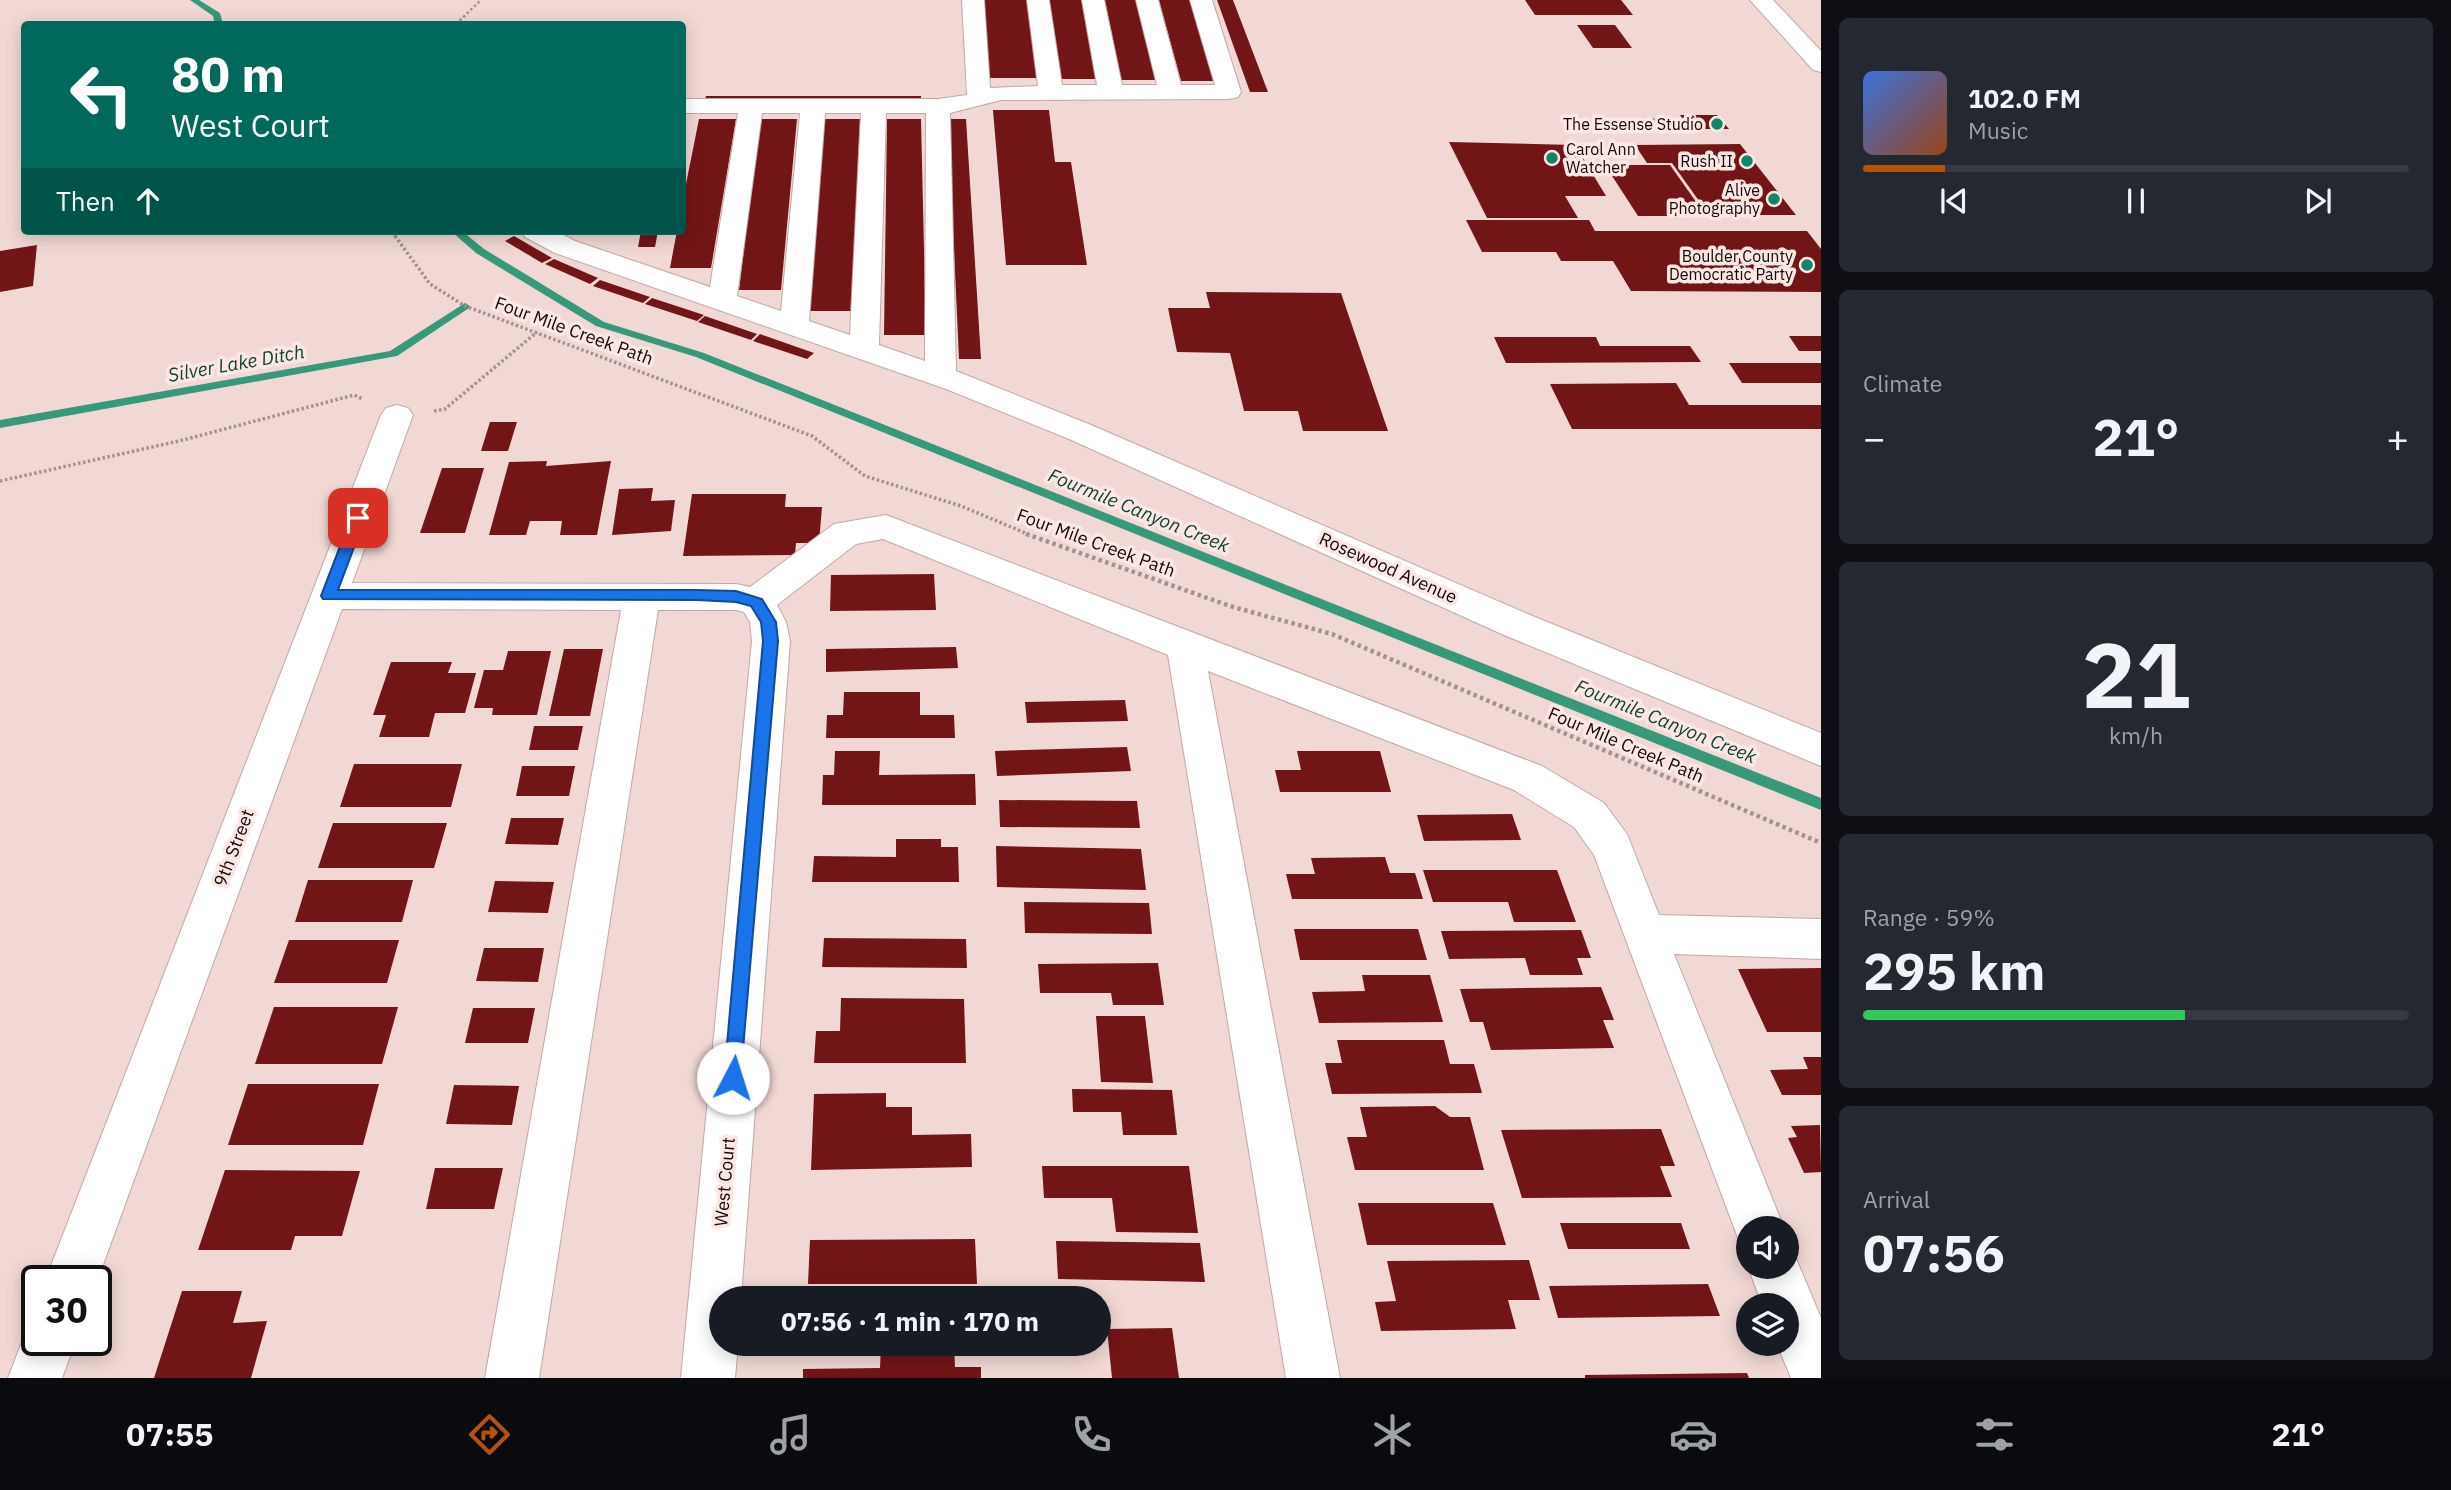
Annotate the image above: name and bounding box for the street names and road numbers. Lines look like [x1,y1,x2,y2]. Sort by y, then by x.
street label: Four Mile Creek Path [492,291,657,370]
street label: Four Mile Creek Path [1014,503,1179,582]
street label: Rosewood Avenue [1316,527,1461,608]
street label: Four Mile Creek Path [1545,701,1708,788]
street label: 9th Street [208,806,259,890]
street label: West Court [709,1136,740,1227]

